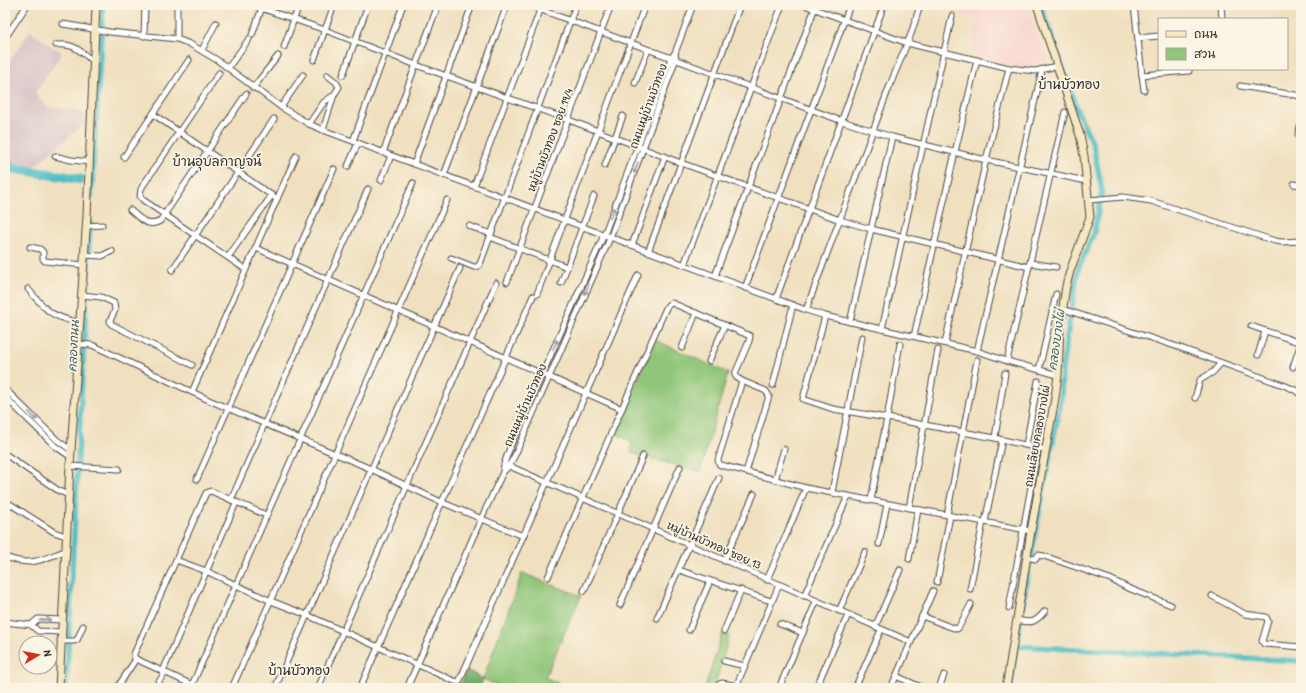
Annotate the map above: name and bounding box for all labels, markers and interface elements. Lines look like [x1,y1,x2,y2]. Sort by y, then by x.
legend [1158,18,1288,70]
text: ถนน [1194,25,1218,42]
text: สวน [1194,45,1215,62]
street label: ถนนหมู่บ้านบัวทอง [625,61,672,151]
district label: บ้านบัวทอง [1038,75,1100,93]
street label: หมู่บ้านบัวทอง ซอย 19/4 [523,86,578,194]
district label: บ้านอุบลกาญจน์ [172,152,262,171]
one-way arrow [631,162,639,174]
one-way arrow [609,207,617,219]
one-way arrow [583,283,591,295]
water label: คลองบางไผ่ [1043,306,1069,372]
water label: คลองถนน [63,319,83,372]
one-way arrow [552,340,559,352]
street label: ถนนหมู่บ้านบัวทอง [499,361,551,450]
street label: ถนนเลียบคลองบางไผ่ [1020,384,1053,488]
one-way arrow [28,411,38,421]
street label: หมู่บ้านบัวทอง ซอย 13 [664,517,764,574]
one-way arrow [38,616,51,623]
north arrow [18,635,58,675]
text: N [40,649,55,658]
district label: บ้านบัวทอง [268,661,330,679]

